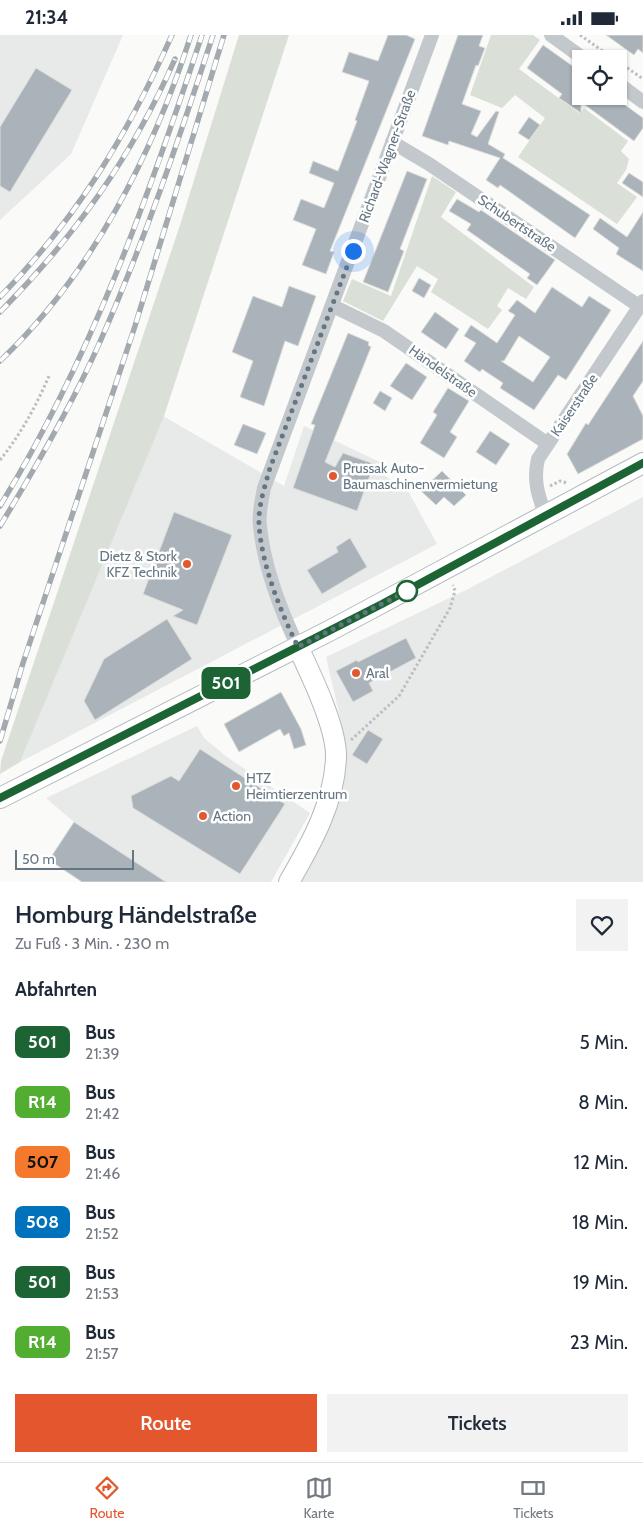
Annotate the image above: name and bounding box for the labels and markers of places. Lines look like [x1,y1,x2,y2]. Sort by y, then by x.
place label: Prussak Auto- Baumaschinenvermietung [343,459,498,493]
marker: Prussak Auto- Baumaschinenvermietung [327,470,339,482]
place label: Dietz & Stork KFZ Technik [100,547,178,581]
marker: Dietz & Stork KFZ Technik [181,558,193,570]
unlabelled marker [396,580,418,602]
place label: Aral [366,664,390,682]
marker: Aral [350,667,362,679]
place label: HTZ Heimtierzentrum [246,769,347,803]
marker: HTZ Heimtierzentrum [230,780,242,792]
place label: Action [213,807,251,825]
marker: Action [197,810,209,822]

